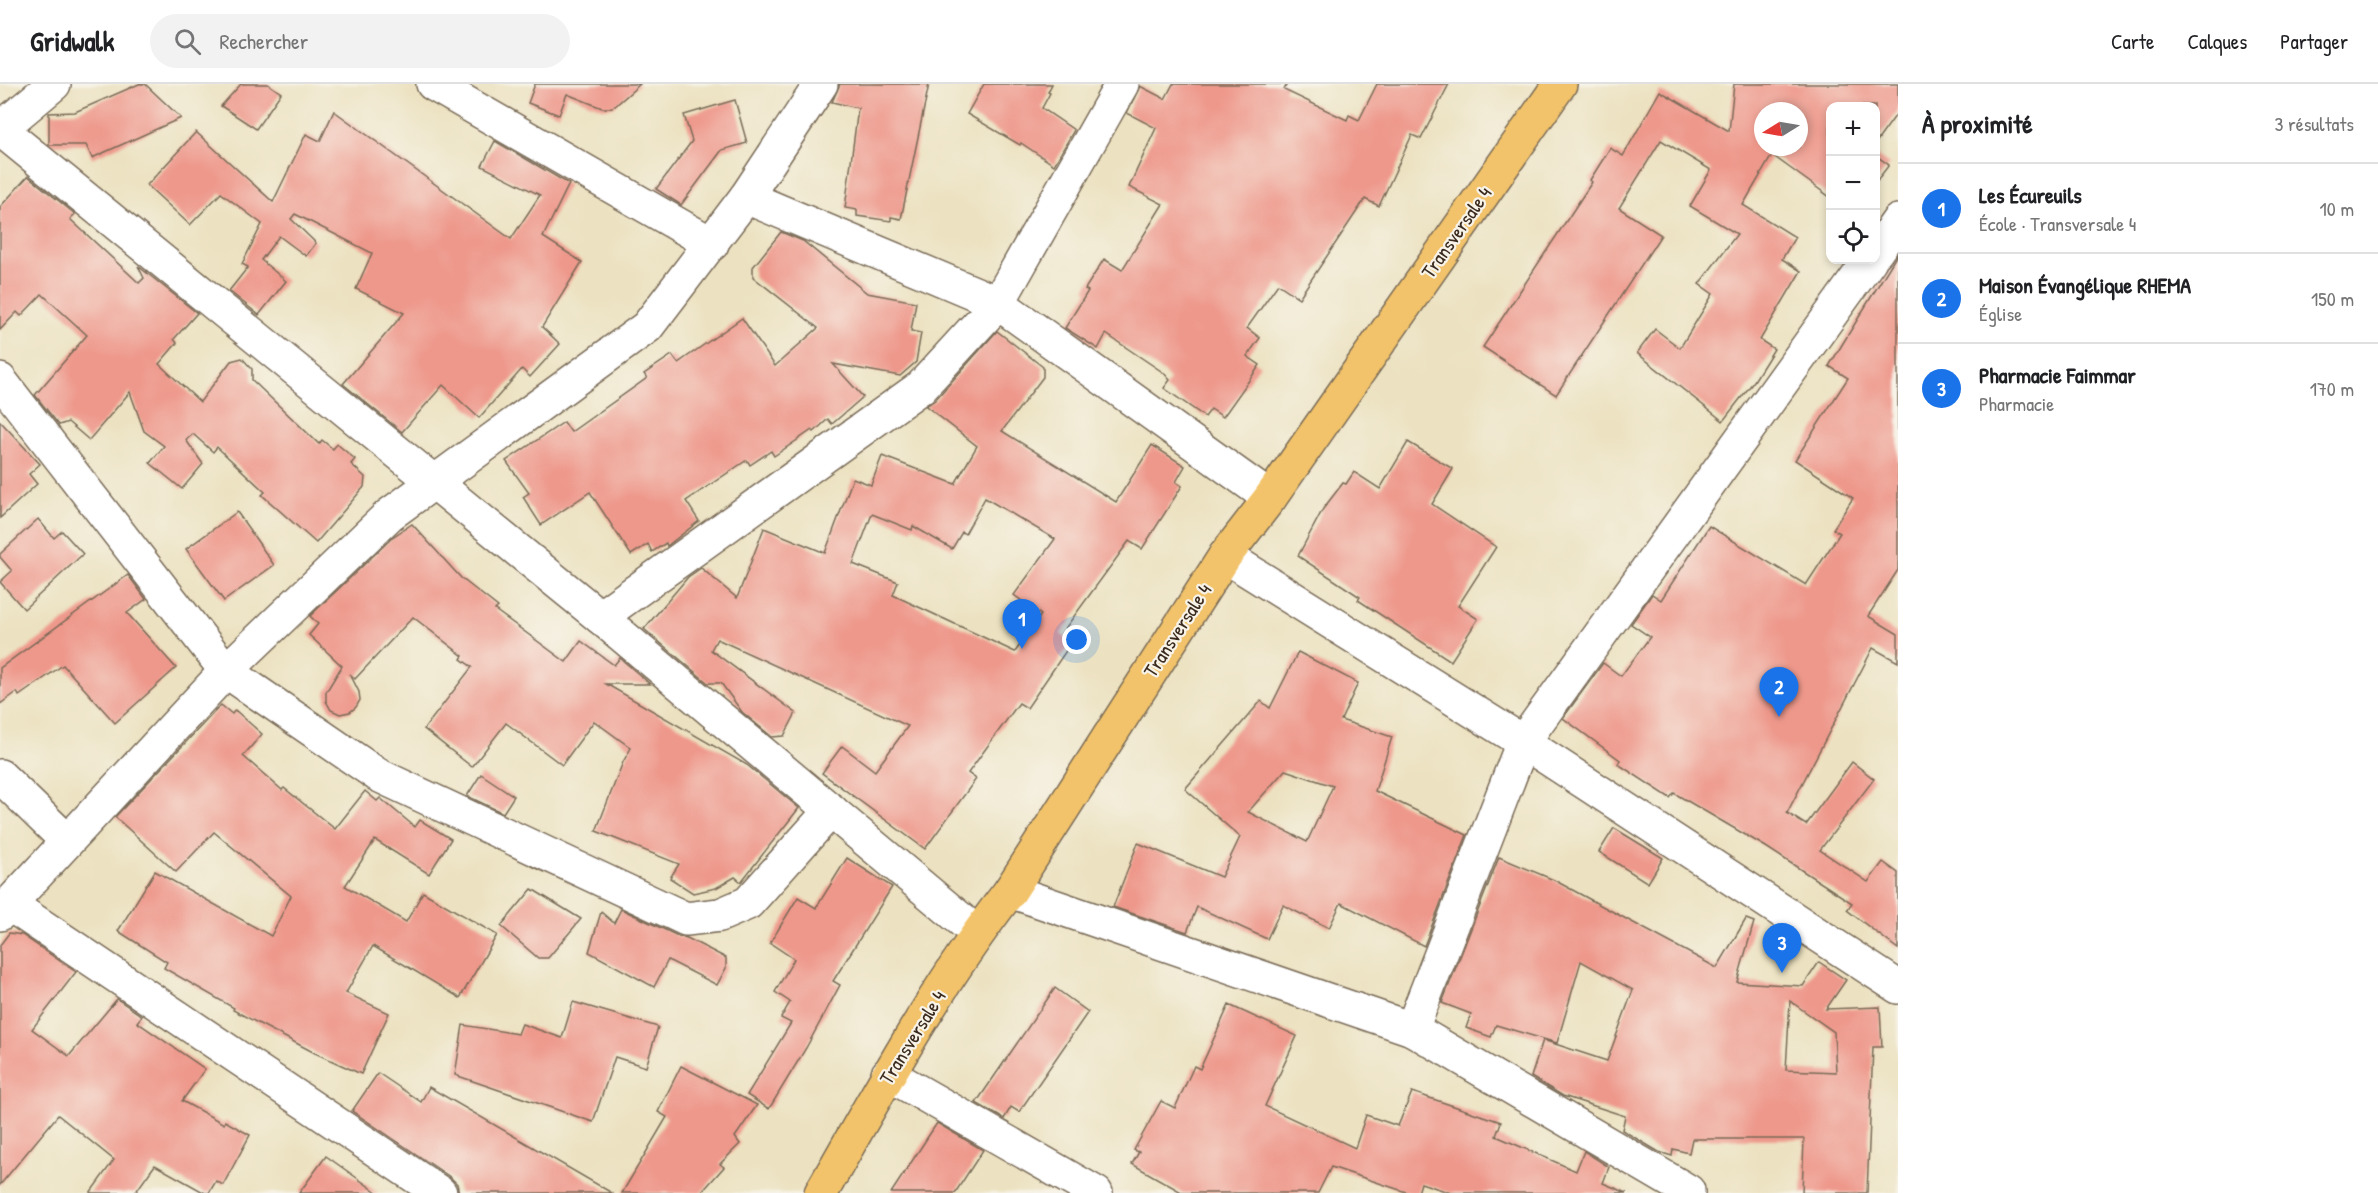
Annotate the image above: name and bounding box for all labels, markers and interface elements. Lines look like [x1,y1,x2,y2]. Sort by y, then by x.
search box [150,14,570,68]
text: Gridwalk [30,22,114,60]
icon: search [171,25,204,58]
text: Rechercher [219,26,308,56]
text: Carte [2111,27,2154,56]
text: Calques [2187,27,2247,56]
text: Partager [2280,27,2348,56]
north arrow [1754,102,1808,156]
map controls [1826,102,1880,264]
button: + [1826,102,1880,156]
text: À proximité [1922,106,2033,141]
text: 3 résultats [2274,110,2354,137]
button: − [1826,156,1880,210]
text: Les Écureuils [1979,180,2082,210]
street label: Transversale 4 [1414,181,1498,283]
text: 1 [1938,195,1945,222]
text: 10 m [2320,195,2354,222]
button: locate [1826,210,1880,264]
text: École · Transversale 4 [1979,210,2136,237]
text: Maison Évangélique RHEMA [1979,270,2191,300]
text: 2 [1937,285,1946,312]
text: 150 m [2311,285,2354,312]
text: Église [1979,300,2022,327]
text: Pharmacie Faimmar [1979,360,2136,390]
text: 3 [1937,375,1946,402]
text: 170 m [2310,375,2354,402]
text: Pharmacie [1979,390,2054,417]
street label: Transversale 4 [1137,578,1217,682]
pin: 1 [1002,600,1042,649]
your location [1062,625,1091,654]
pin: 2 [1760,668,1798,717]
pin: 3 [1762,924,1802,973]
street label: Transversale 4 [872,985,952,1089]

